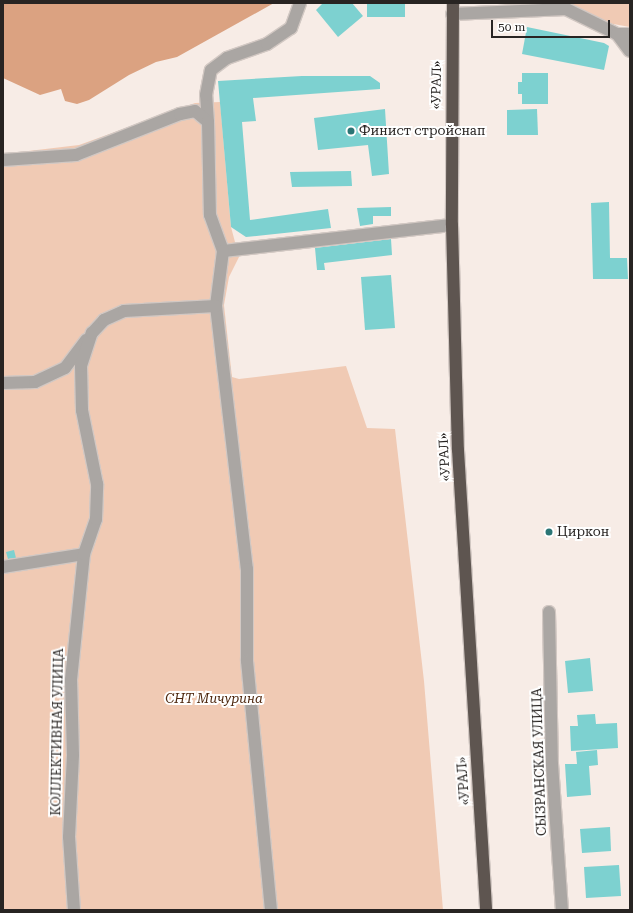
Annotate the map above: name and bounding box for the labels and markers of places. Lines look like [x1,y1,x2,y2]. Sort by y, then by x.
place label: Финист стройснап [359,123,485,139]
marker: Финист стройснап [346,126,356,136]
place label: Циркон [557,524,609,540]
marker: Циркон [544,527,554,537]

